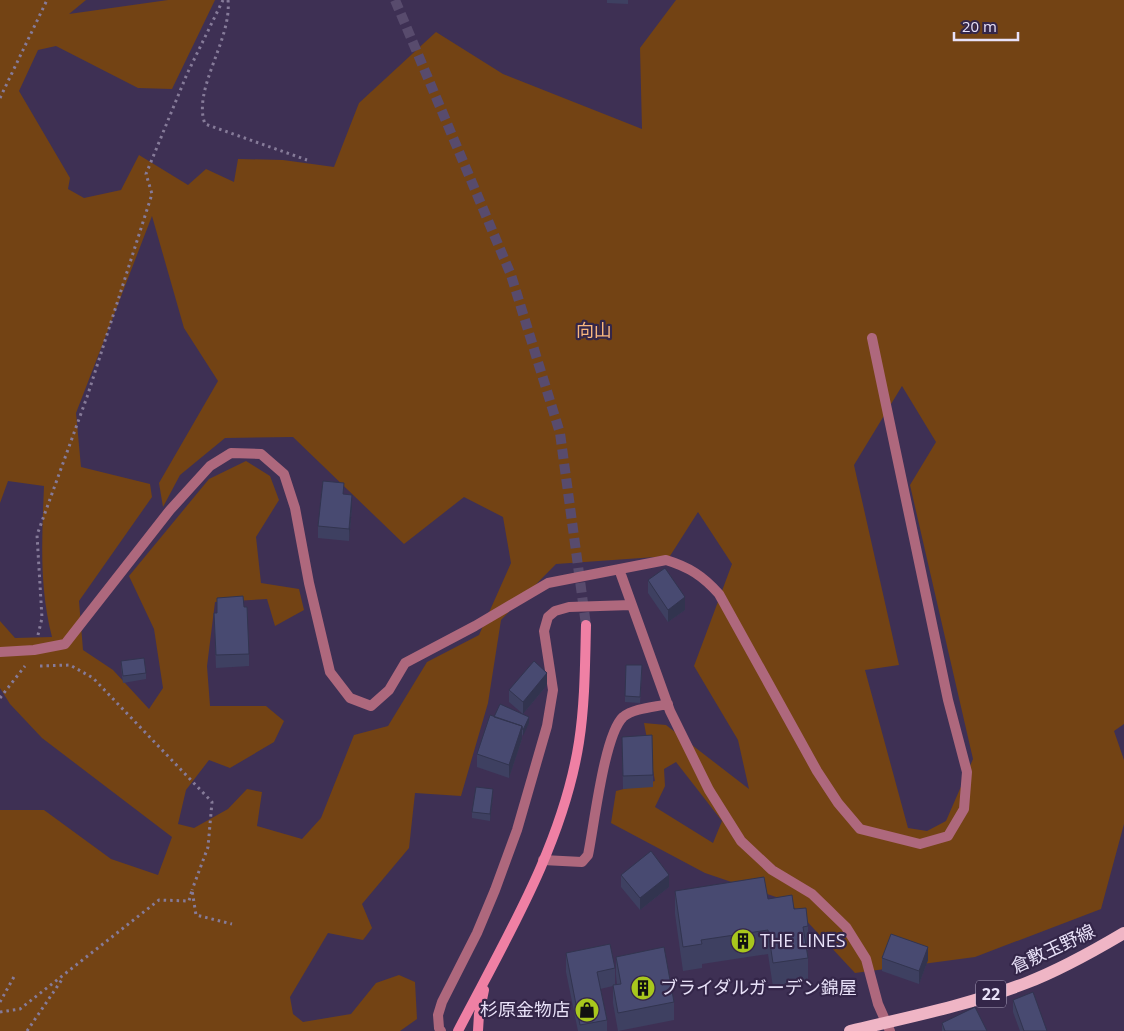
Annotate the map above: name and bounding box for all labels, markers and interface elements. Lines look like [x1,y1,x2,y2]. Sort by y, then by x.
scale bar [954,10,1018,42]
text: 20 m [962,16,997,36]
park label: 向山 [576,318,612,342]
street label: 倉敷玉野線 [1007,918,1098,978]
building icon: THE LINES [730,928,756,954]
place label: THE LINES [760,928,846,952]
building icon: ブライダルガーデン錦屋 [630,975,656,1001]
place label: ブライダルガーデン錦屋 [660,975,857,999]
road number: 22 [976,981,1006,1008]
place label: 杉原金物店 [480,997,570,1021]
shop icon: 杉原金物店 [574,997,600,1023]

